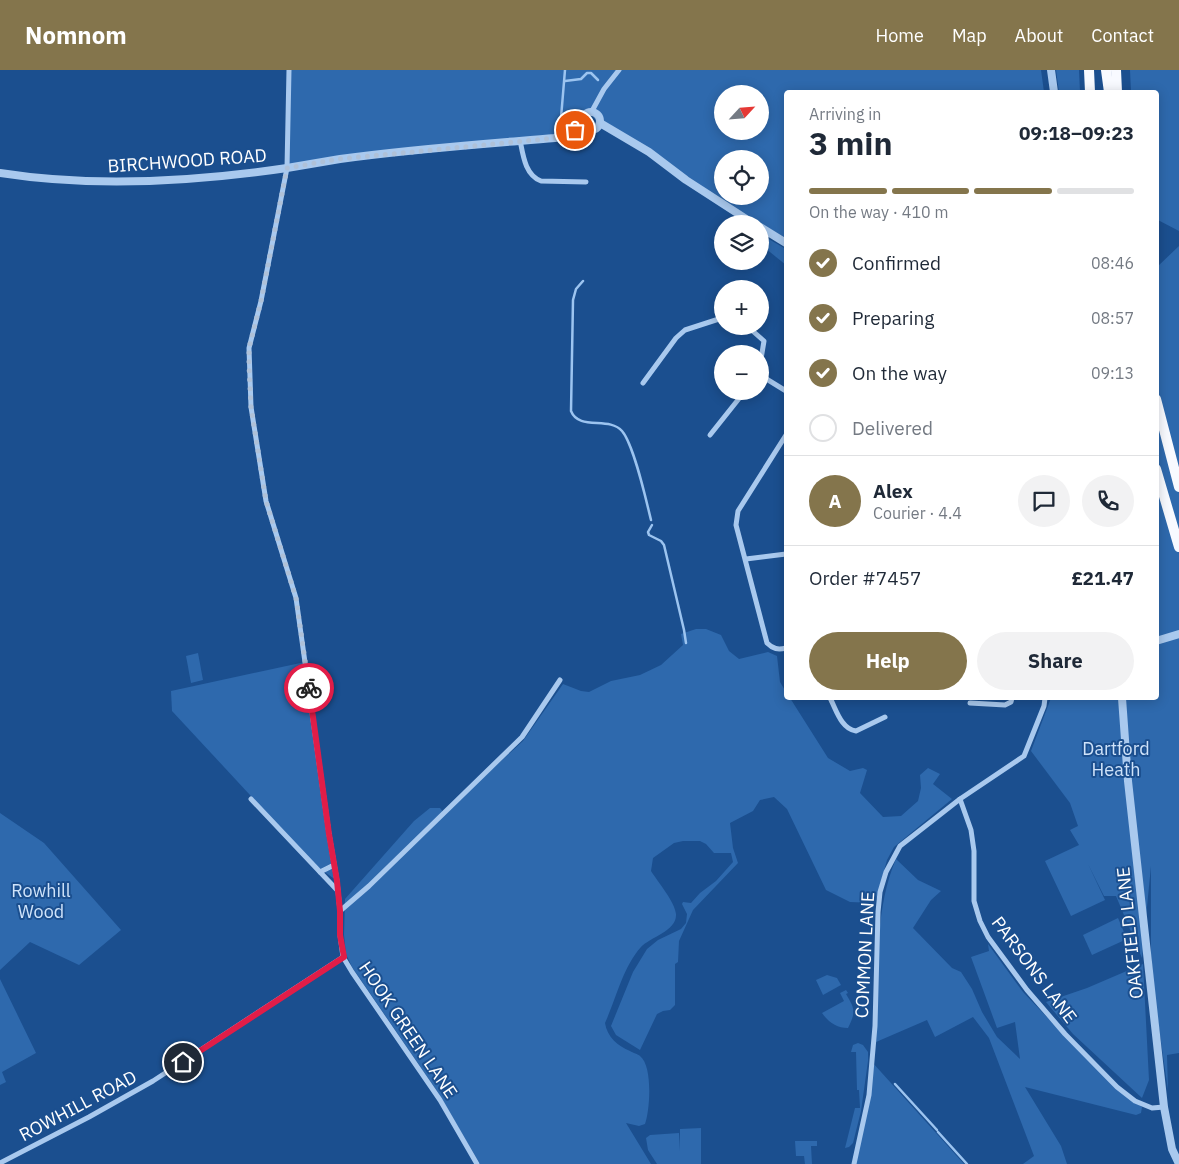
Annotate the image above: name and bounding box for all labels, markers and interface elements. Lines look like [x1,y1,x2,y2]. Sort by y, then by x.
text: Nomnom [25,19,127,51]
text: Home [876,24,924,47]
text: Map [952,24,987,47]
text: About [1015,24,1063,47]
text: Contact [1091,24,1154,47]
north arrow [714,85,769,140]
map controls [714,85,769,400]
text: Arriving in [809,104,881,124]
pin [554,109,596,151]
icon: bag [561,116,589,144]
text: 09:18–09:23 [1019,121,1134,145]
text: 3 min [809,122,893,164]
street label: BIRCHWOOD ROAD [107,143,267,178]
button: locate [714,150,769,205]
text: On the way · 410 m [809,202,948,222]
button: layers [714,215,769,270]
icon: check [809,249,837,277]
text: Confirmed [852,251,941,275]
text: 08:46 [1091,253,1134,273]
button: + [714,280,769,335]
icon: check [809,304,837,332]
text: Preparing [852,306,934,330]
text: 08:57 [1091,308,1134,328]
button: − [714,345,769,400]
icon: check [809,359,837,387]
text: On the way [852,361,947,385]
text: 09:13 [1091,363,1134,383]
text: Delivered [852,416,933,440]
button: chat [1018,475,1070,527]
button: phone [1082,475,1134,527]
text: Alex [873,479,913,503]
text: A [828,489,842,513]
text: Courier · 4.4 [873,503,962,523]
text: Order #7457 [809,566,921,590]
text: £21.47 [1071,566,1134,590]
button: Help [809,632,967,690]
button: Share [977,632,1134,690]
courier [284,663,334,713]
icon: bike [295,674,323,702]
park label: Dartford Heath [1082,737,1150,781]
street label: OAKFIELD LANE [1111,866,1148,1000]
park label: Rowhill Wood [11,879,71,923]
street label: COMMON LANE [850,891,879,1019]
street label: PARSONS LANE [987,912,1082,1028]
street label: HOOK GREEN LANE [354,957,463,1102]
pin [162,1041,204,1083]
icon: home [169,1048,197,1076]
street label: ROWHILL ROAD [15,1065,140,1146]

